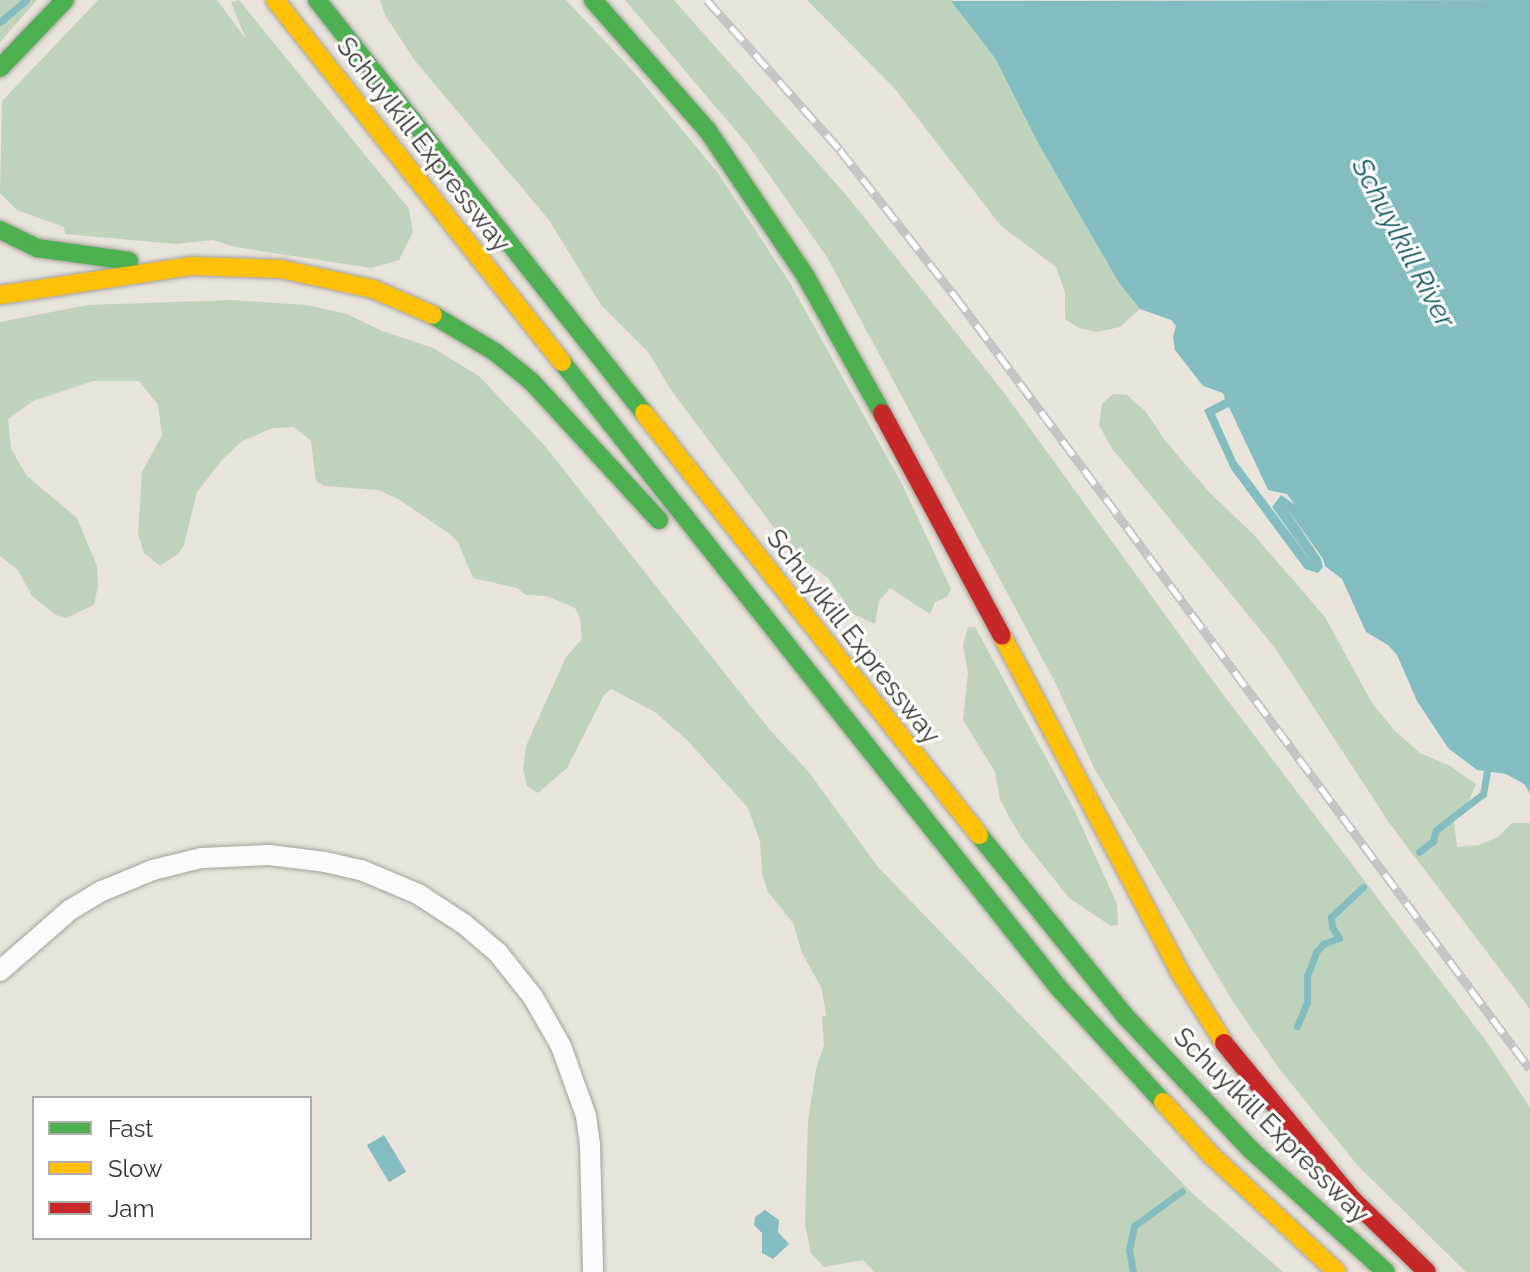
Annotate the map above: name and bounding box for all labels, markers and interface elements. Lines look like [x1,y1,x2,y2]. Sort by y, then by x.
street label: Schuylkill Expressway [329,31,517,259]
water label: Schuylkill River [1344,152,1462,334]
street label: Schuylkill Expressway [759,523,947,751]
street label: Schuylkill Expressway [1166,1021,1376,1231]
legend [32,1096,312,1240]
text: Fast [108,1114,153,1143]
text: Slow [108,1154,162,1183]
text: Jam [108,1194,154,1223]

